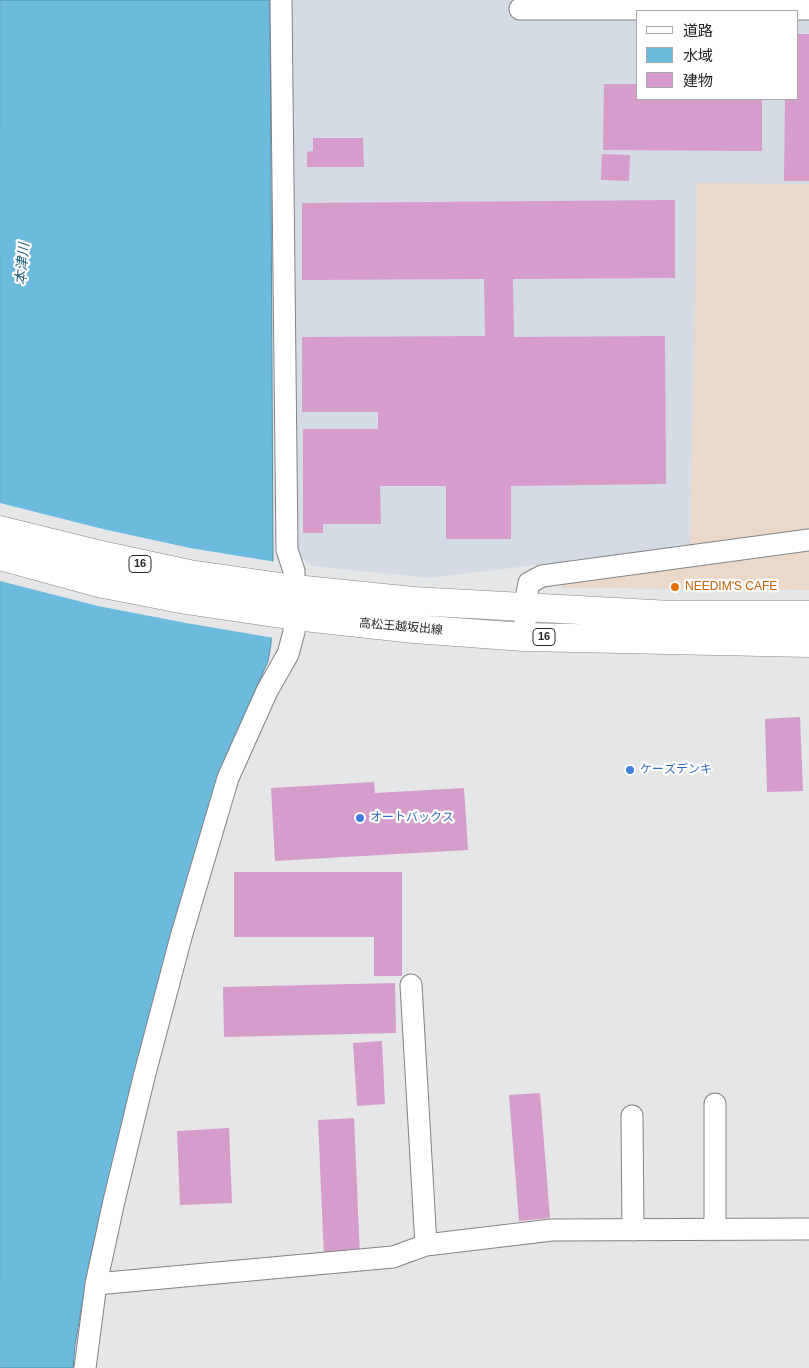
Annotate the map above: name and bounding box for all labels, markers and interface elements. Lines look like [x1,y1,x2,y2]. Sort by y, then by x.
legend [636,10,799,100]
text: 道路 [683,22,713,39]
text: 水域 [683,47,713,64]
text: 建物 [683,72,713,89]
water label: 本津川 [13,242,33,286]
road number: 16 [129,556,151,572]
place label: NEEDIM'S CAFE [685,580,777,594]
marker: NEEDIM'S CAFE [669,581,681,593]
street label: 高松王越坂出線 [359,616,443,638]
road number: 16 [533,628,555,646]
place label: ケーズデンキ [640,763,712,777]
marker: ケーズデンキ [624,764,636,776]
place label: オートバックス [370,811,454,825]
marker: オートバックス [354,812,366,824]

